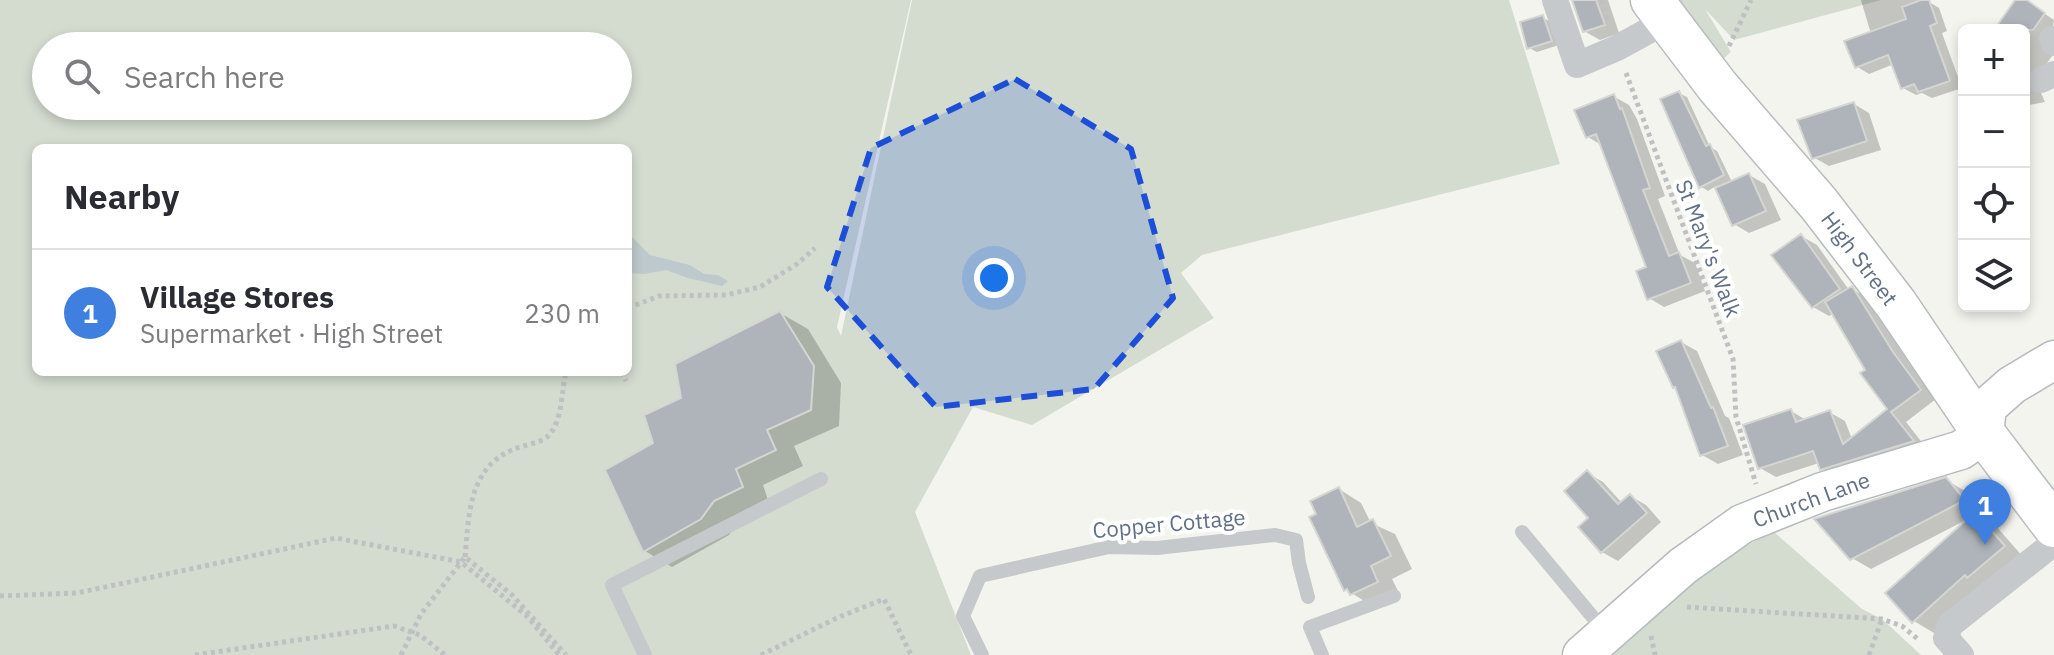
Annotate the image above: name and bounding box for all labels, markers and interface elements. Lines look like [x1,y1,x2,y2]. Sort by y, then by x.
map controls [1958,24,2030,312]
button: + [1958,24,2030,96]
search box [32,32,632,120]
icon: search [60,54,104,98]
text: Search here [124,57,285,96]
button: − [1958,96,2030,168]
button: locate [1958,168,2030,240]
text: Nearby [64,174,179,218]
street label: St Mary's Walk [1669,175,1749,321]
street label: High Street [1815,205,1905,311]
button: layers [1958,240,2030,312]
your location [974,258,1014,298]
text: Village Stores [140,277,334,316]
text: 1 [82,296,98,330]
text: 230 m [524,296,600,330]
text: Supermarket · High Street [140,316,443,350]
street label: Church Lane [1748,464,1874,534]
pin: 1 [1959,479,2011,545]
street label: Copper Cottage [1091,502,1247,544]

